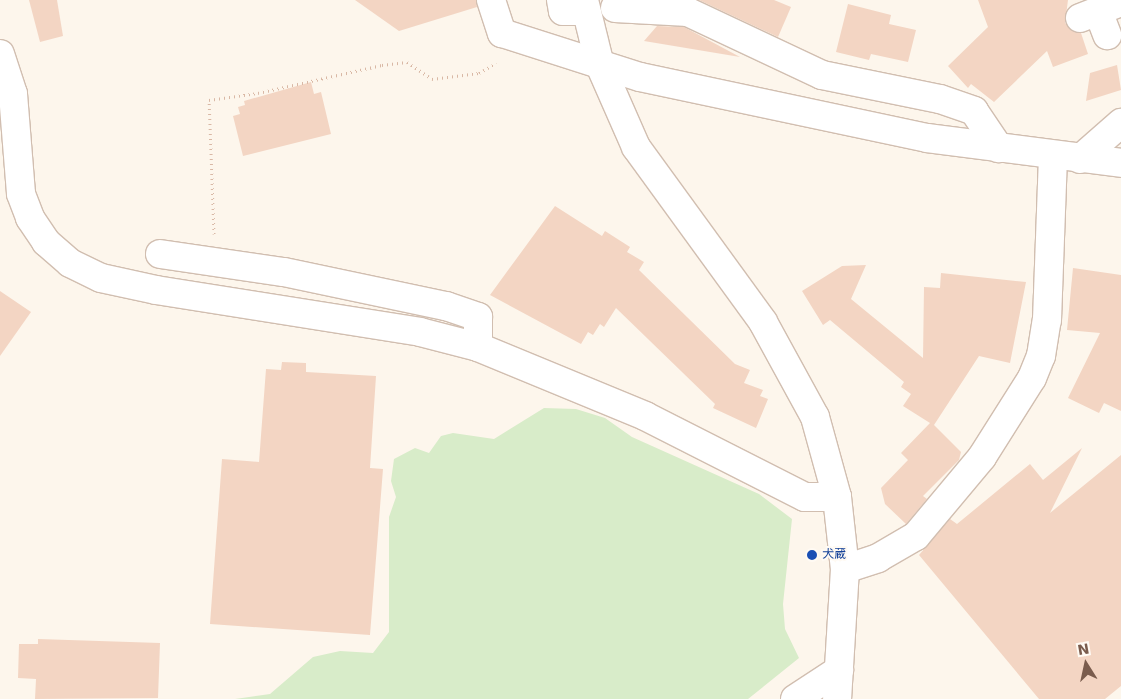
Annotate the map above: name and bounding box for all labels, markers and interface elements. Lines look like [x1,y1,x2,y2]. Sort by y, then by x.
place label: 犬蔵 [822,548,846,562]
marker: 犬蔵 [806,549,818,561]
north arrow [1061,639,1111,689]
text: N [1076,640,1091,658]

